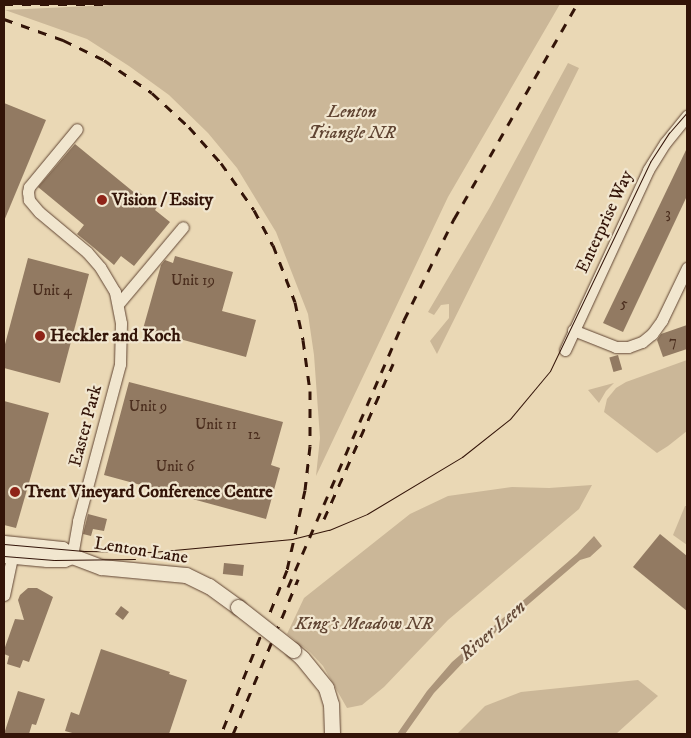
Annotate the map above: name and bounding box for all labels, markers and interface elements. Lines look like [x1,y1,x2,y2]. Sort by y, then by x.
park label: Lenton Triangle NR [308,102,396,144]
street label: Enterprise Way [572,167,638,277]
place label: Vision / Essity [112,189,213,211]
marker: Vision / Essity [96,194,108,206]
house number: 3 [665,205,671,223]
house number: Unit 19 [171,272,215,290]
house number: Unit 4 [32,282,72,300]
house number: 5 [620,295,628,313]
place label: Heckler and Koch [50,325,181,347]
marker: Heckler and Koch [34,330,46,342]
house number: 7 [669,333,677,351]
street label: Easter Park [65,383,107,469]
house number: Unit 9 [129,398,167,416]
house number: Unit 11 [195,416,237,434]
house number: 12 [248,426,260,444]
house number: Unit 6 [156,458,194,476]
place label: Trent Vineyard Conference Centre [25,481,273,503]
marker: Trent Vineyard Conference Centre [9,486,21,498]
street label: Lenton Lane [92,533,190,569]
water label: River Leen [455,596,531,666]
park label: King's Meadow NR [295,613,433,635]

